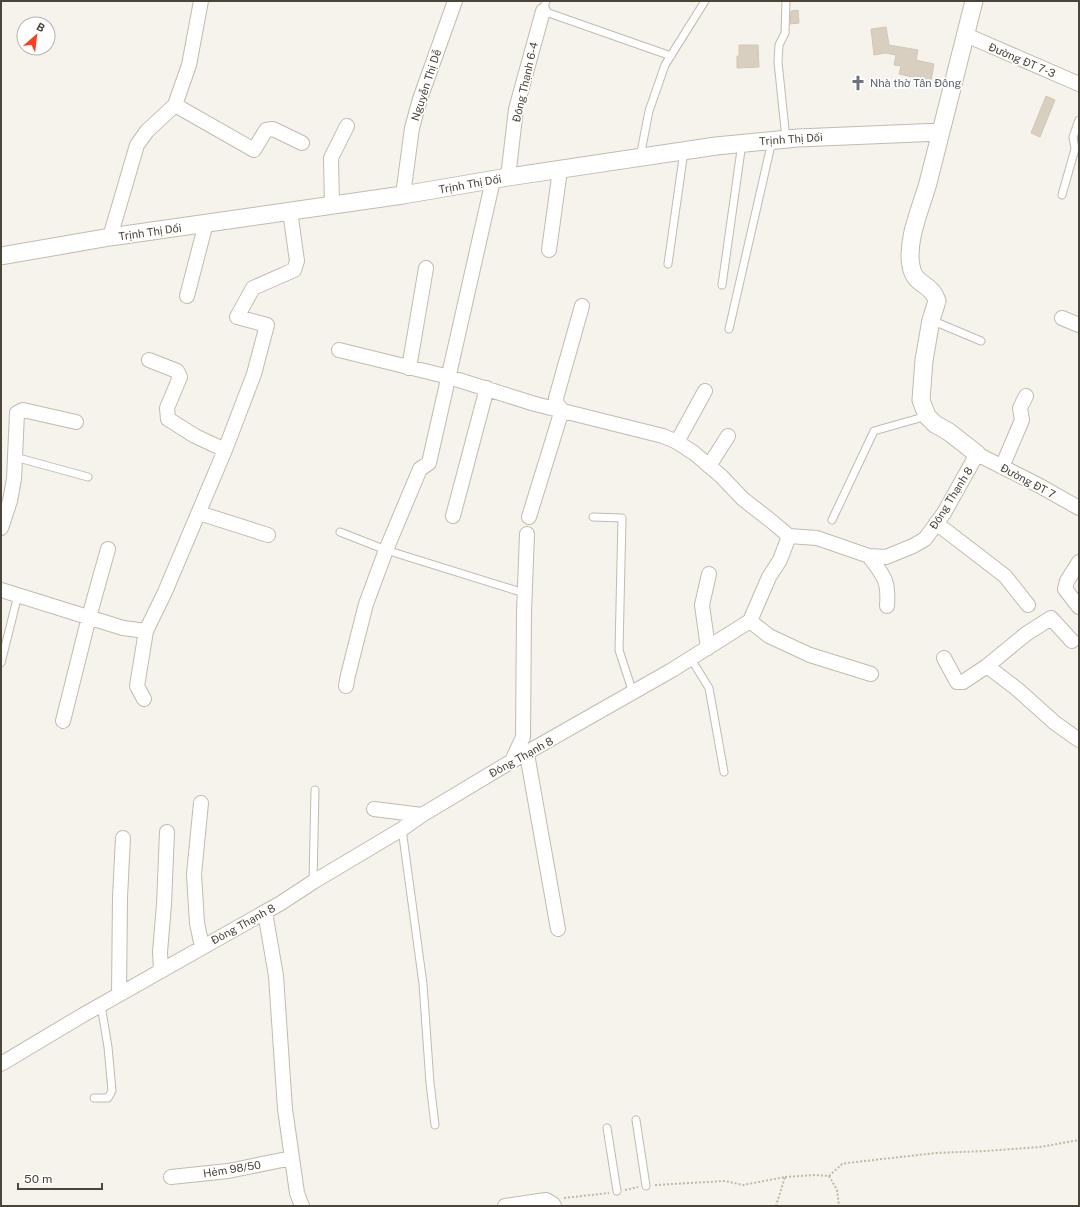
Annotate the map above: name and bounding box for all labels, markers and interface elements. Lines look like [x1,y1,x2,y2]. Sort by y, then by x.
north arrow [16,16,56,56]
text: B [35,20,47,34]
street label: Đường ĐT 7-3 [987,40,1057,80]
street label: Đông Thạnh 6-4 [510,41,540,123]
street label: Nguyễn Thị Dễ [409,48,443,122]
church icon: Nhà thờ Tân Đông [849,74,867,92]
place label: Nhà thờ Tân Đông [870,77,962,89]
street label: Trịnh Thị Dối [759,131,823,147]
street label: Trịnh Thị Dối [438,173,502,195]
street label: Trịnh Thị Dối [118,222,182,242]
street label: Đường ĐT 7 [998,462,1058,501]
street label: Đông Thạnh 8 [927,465,975,531]
street label: Đông Thạnh 8 [487,734,555,780]
street label: Đông Thạnh 8 [209,901,277,947]
street label: Hẻm 98/50 [202,1158,262,1179]
scale bar [18,1165,102,1191]
text: 50 m [24,1172,52,1186]

